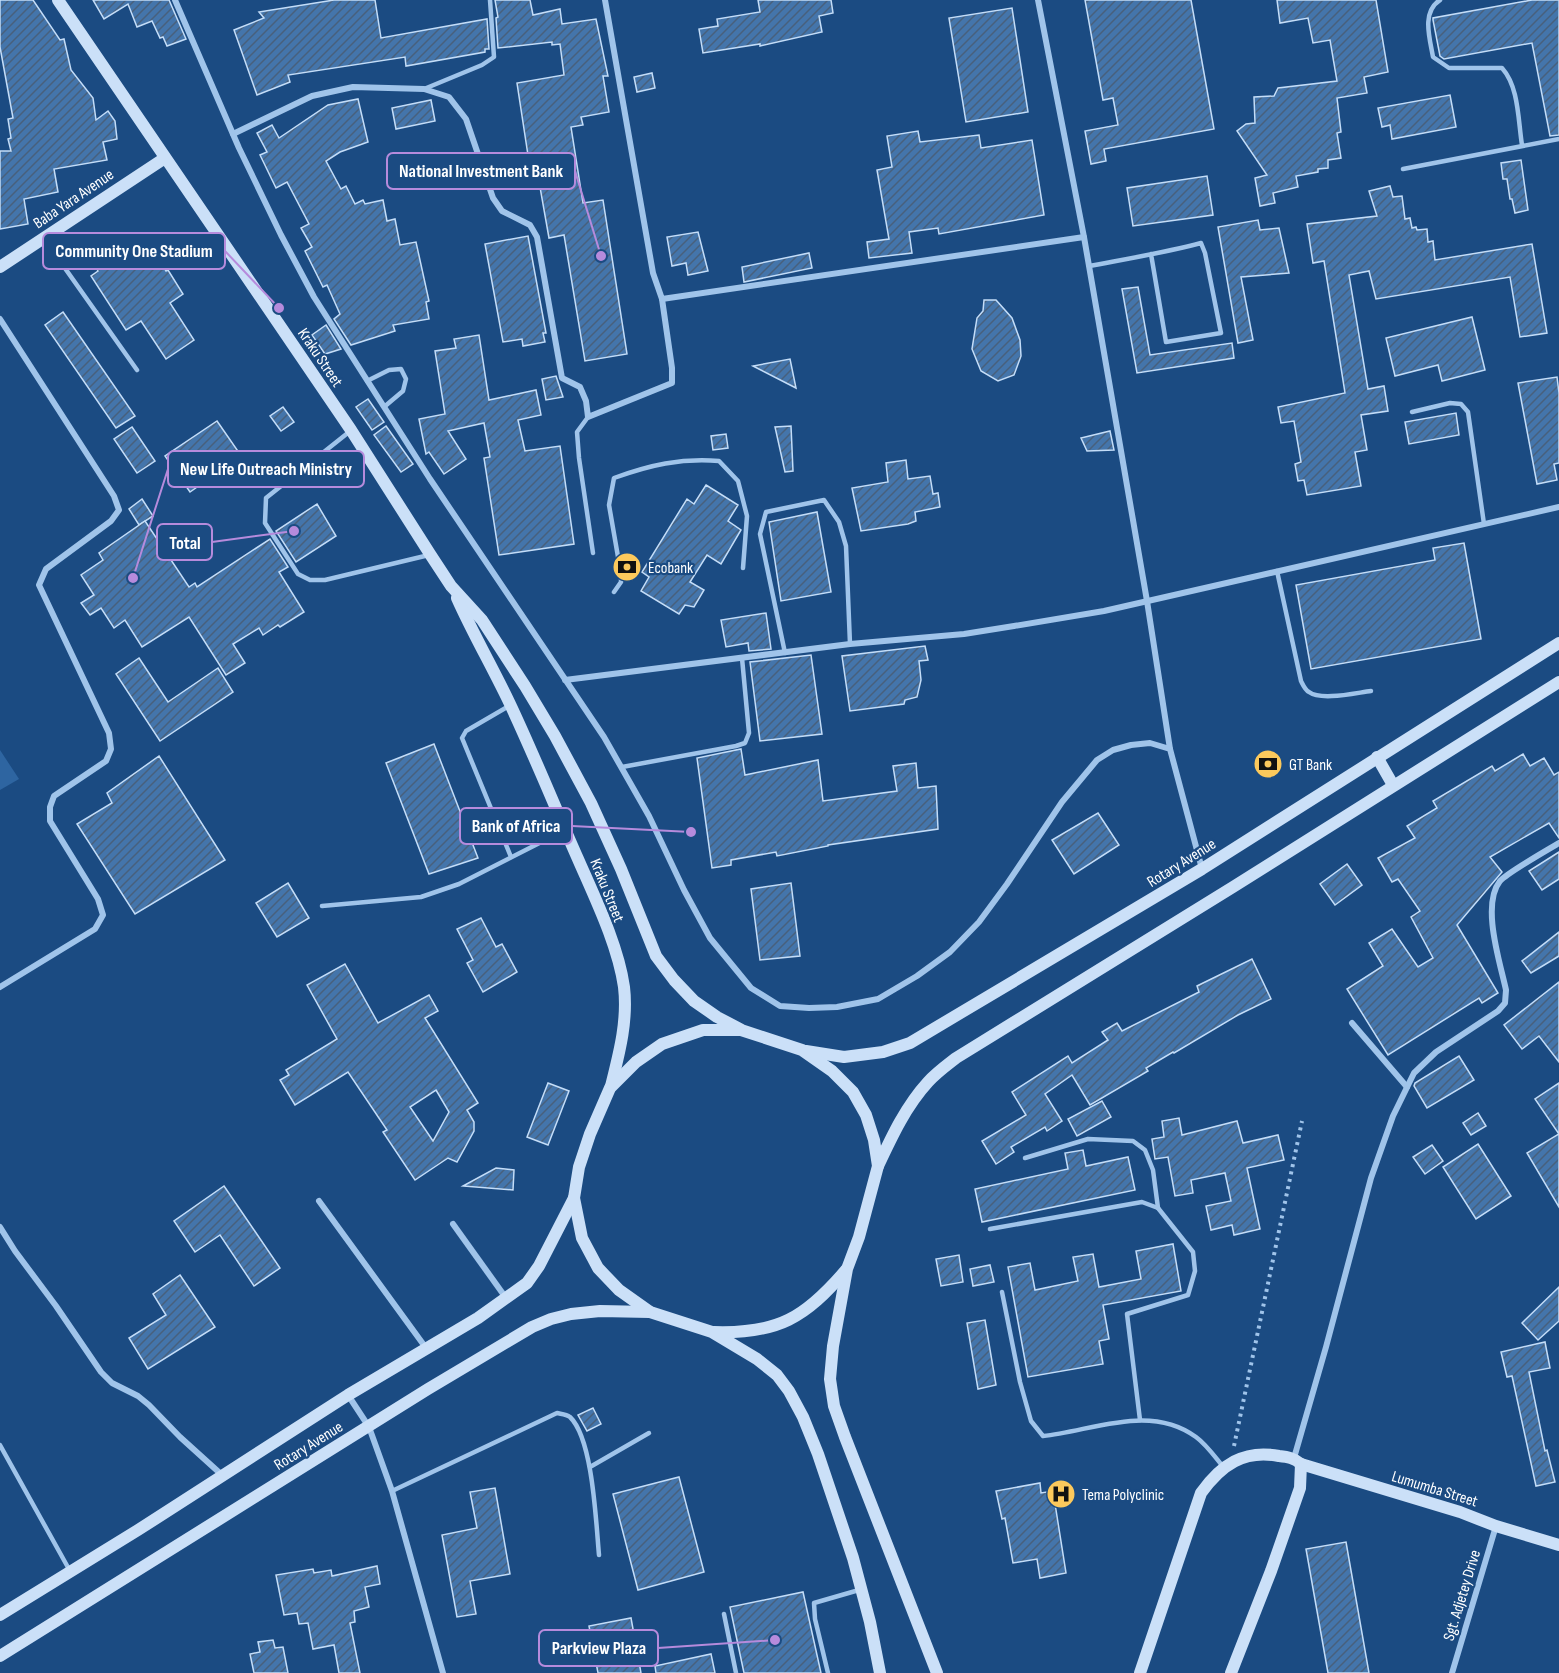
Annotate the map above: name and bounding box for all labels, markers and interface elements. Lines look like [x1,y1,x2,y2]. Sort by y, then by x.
callout: National Investment Bank [387,153,575,189]
text: National Investment Bank [399,161,563,182]
street label: Baba Yara Avenue [30,165,118,233]
callout: Community One Stadium [43,233,225,269]
text: Community One Stadium [55,241,213,262]
street label: Kraku Street [293,325,346,391]
callout: New Life Outreach Ministry [168,451,364,487]
text: New Life Outreach Ministry [180,459,353,480]
callout: Total [157,524,212,560]
text: Total [169,533,201,554]
bank icon: Ecobank [611,551,643,583]
place label: Ecobank [648,559,693,578]
bank icon: GT Bank [1252,748,1284,780]
place label: GT Bank [1289,756,1332,775]
callout: Bank of Africa [460,808,572,844]
text: Bank of Africa [472,816,560,837]
street label: Rotary Avenue [1144,835,1220,892]
street label: Kraku Street [585,856,628,925]
street label: Rotary Avenue [271,1418,347,1475]
street label: Lumumba Street [1389,1467,1480,1512]
hospital icon: Tema Polyclinic [1045,1478,1077,1510]
place label: Tema Polyclinic [1082,1486,1164,1505]
street label: Sgt. Adjetey Drive [1440,1548,1485,1643]
callout: Parkview Plaza [539,1630,658,1666]
text: Parkview Plaza [552,1638,646,1659]

